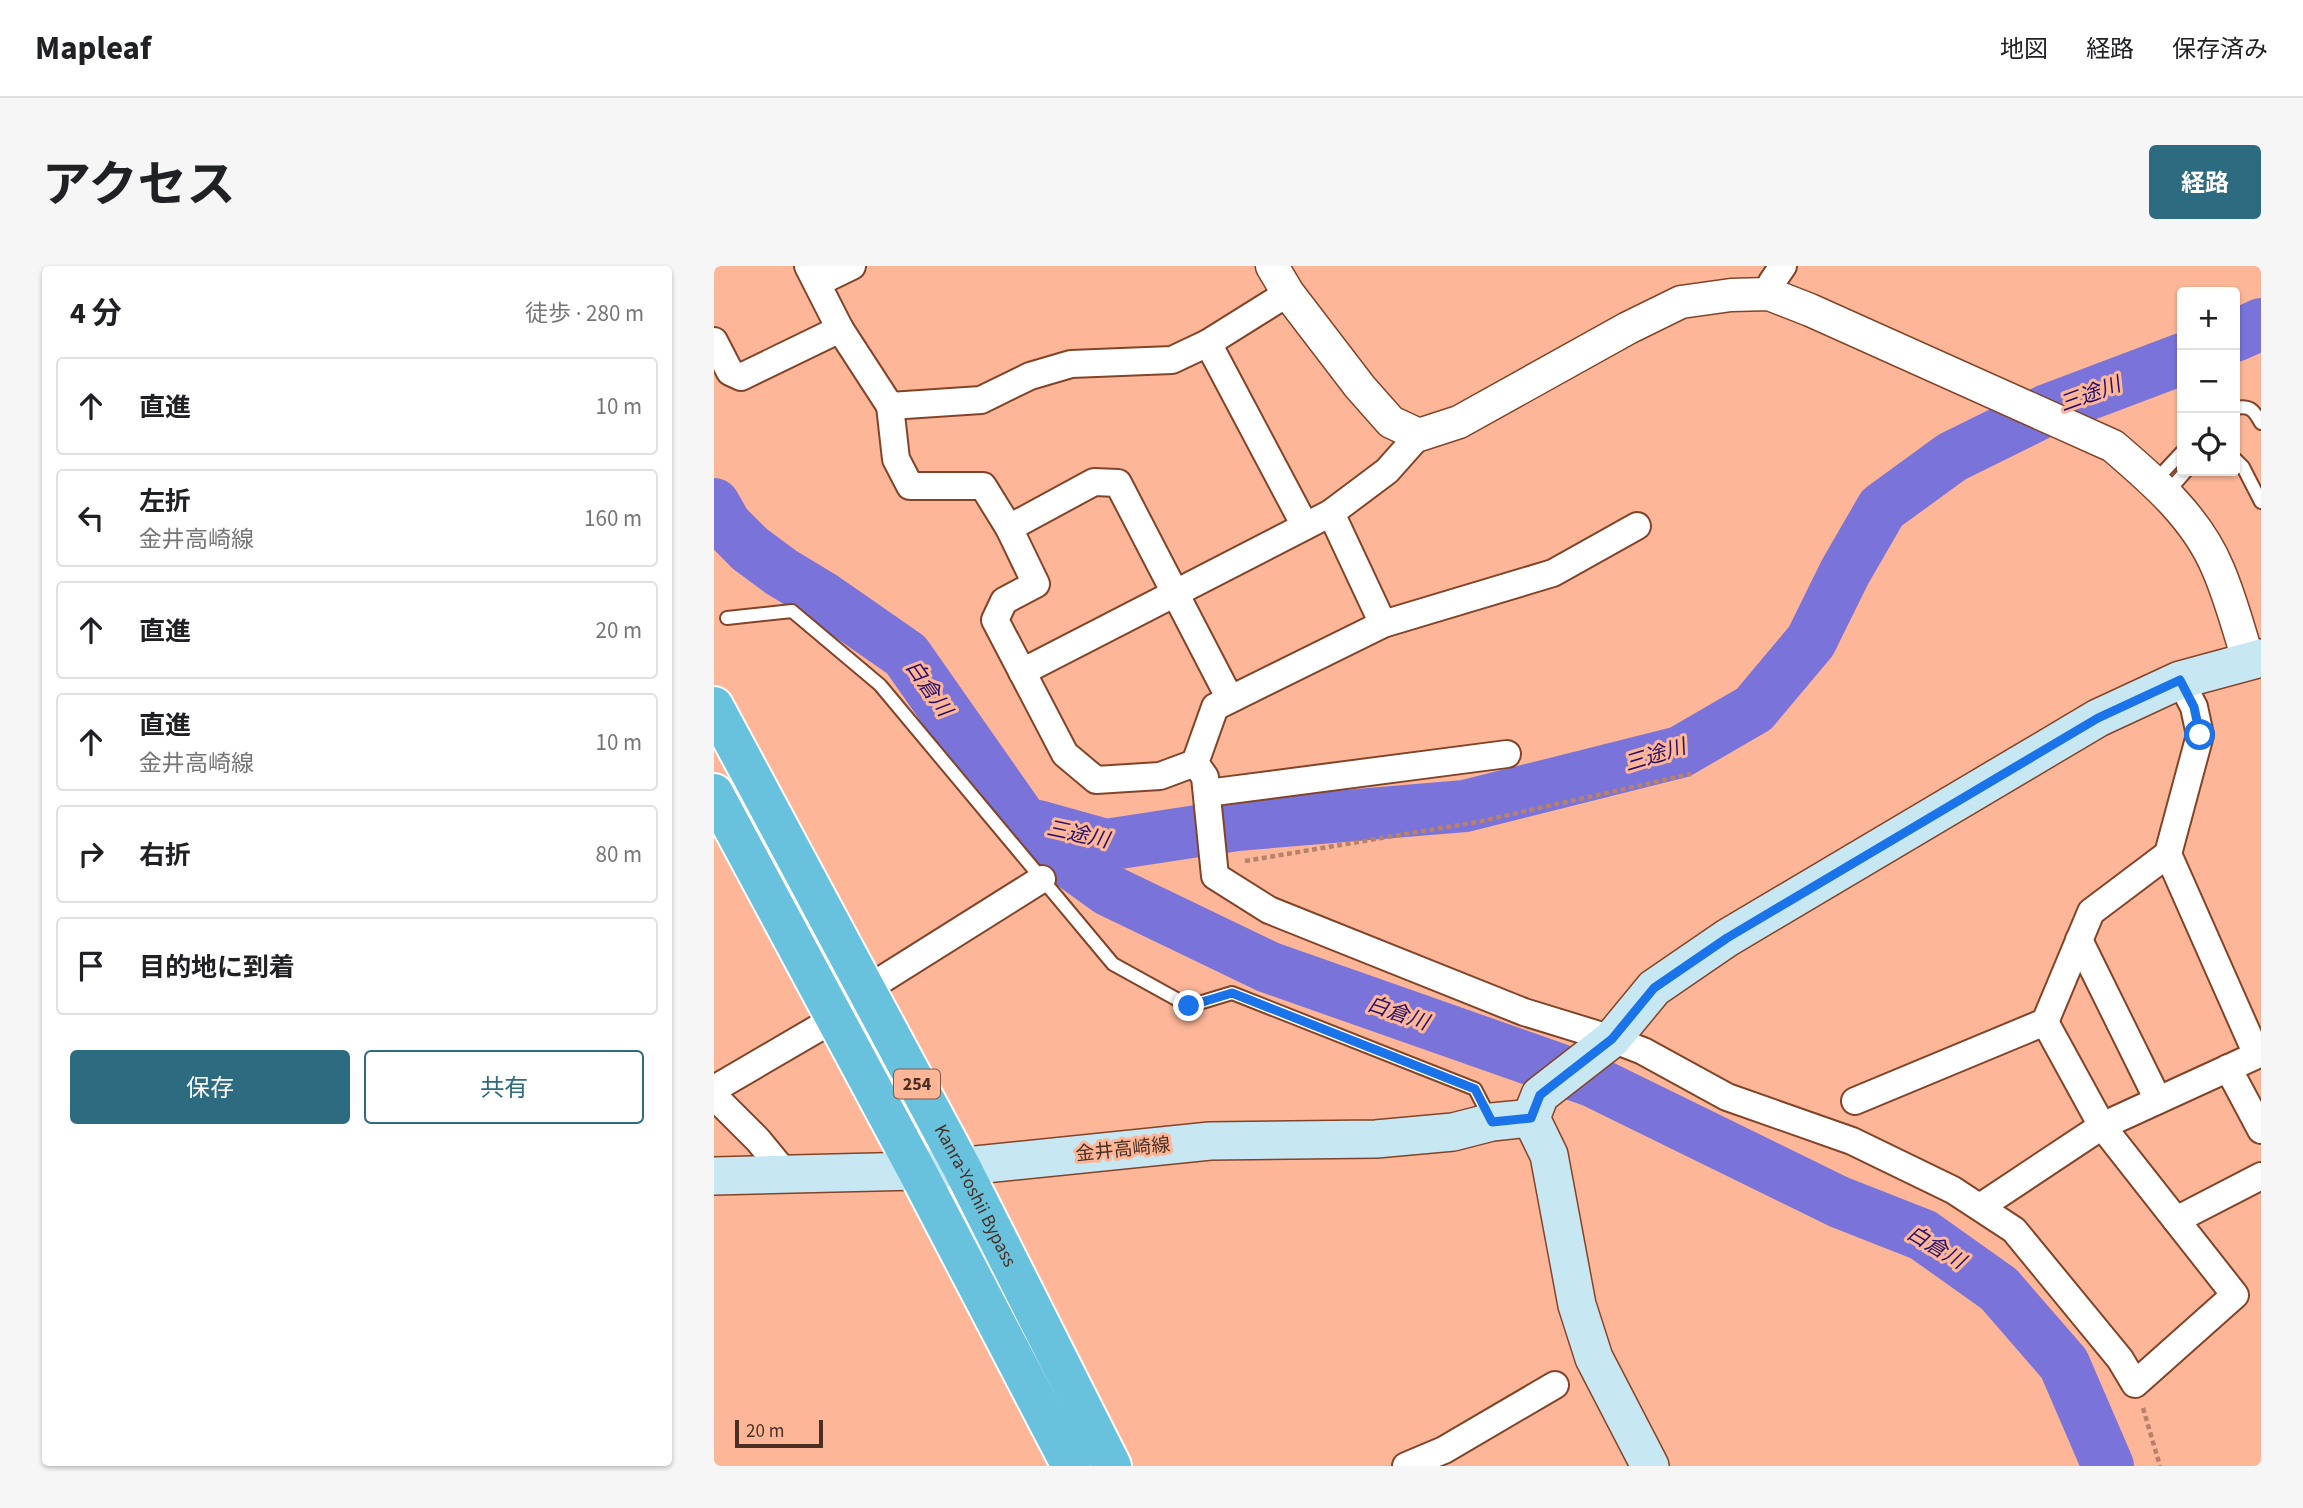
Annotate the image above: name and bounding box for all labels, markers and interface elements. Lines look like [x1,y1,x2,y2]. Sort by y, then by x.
text: Mapleaf [35,25,151,72]
text: 地図 [2000,32,2048,67]
text: 経路 [2086,32,2134,67]
text: 保存済み [2172,32,2268,67]
button: 経路 [2149,145,2261,219]
text: アクセス [42,151,236,221]
map controls [2177,287,2240,476]
button: + [2177,287,2240,350]
text: 4 分 [70,292,122,335]
text: 徒歩 · 280 m [525,297,644,330]
button: − [2177,350,2240,413]
water label: 三途川 [2055,368,2127,419]
icon: ahead [72,387,110,425]
text: 直進 [139,389,191,426]
text: 10 m [595,390,642,423]
button: locate [2177,413,2240,476]
text: 左折 [139,483,191,520]
icon: left [72,499,110,537]
text: 160 m [584,502,642,535]
text: 金井高崎線 [139,523,254,556]
icon: ahead [72,611,110,649]
text: 直進 [139,613,191,650]
text: 20 m [595,614,642,647]
water label: 白倉川 [899,654,961,724]
text: 直進 [139,707,191,744]
route start [2184,719,2215,750]
icon: ahead [72,723,110,761]
text: 10 m [595,726,642,759]
water label: 三途川 [1620,731,1691,779]
text: 金井高崎線 [139,747,254,780]
water label: 三途川 [1044,813,1114,856]
icon: right [72,835,110,873]
text: 右折 [139,837,191,874]
text: 80 m [595,838,642,871]
icon: arrive [72,947,110,985]
text: 目的地に到着 [139,949,295,986]
water label: 白倉川 [1363,989,1435,1038]
route end [1173,990,1204,1021]
button: 保存 [70,1050,350,1124]
button: 共有 [364,1050,644,1124]
road number: 254 [894,1070,940,1098]
street label: Kanra-Yoshii Bypass [927,1119,1023,1272]
street label: 金井高崎線 [1074,1132,1172,1168]
water label: 白倉川 [1901,1218,1972,1277]
scale bar [735,1417,822,1449]
text: 20 m [746,1418,784,1445]

